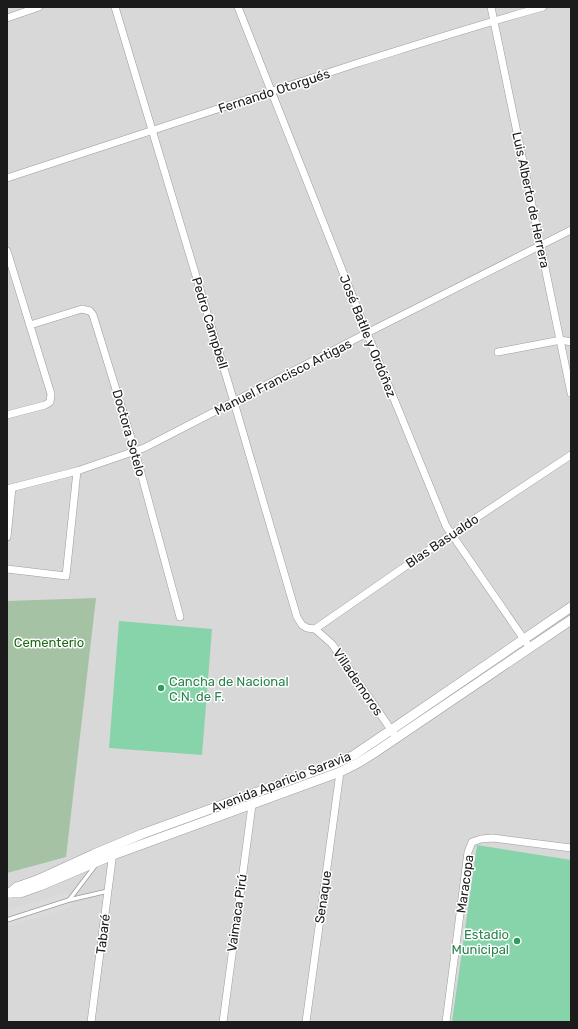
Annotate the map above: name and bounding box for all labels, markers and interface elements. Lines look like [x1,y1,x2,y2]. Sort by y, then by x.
street label: Fernando Otorgués [216,66,332,117]
street label: Luis Alberto de Herrera [509,130,553,270]
street label: José Batlle y Ordóñez [337,273,400,400]
street label: Pedro Campbell [189,275,231,371]
street label: Manuel Francisco Artigas [212,336,355,419]
street label: Doctora Sotelo [109,388,149,478]
street label: Blas Basualdo [403,511,481,571]
park label: Cementerio [14,635,84,650]
street label: Villademoros [330,645,386,719]
place label: Cancha de Nacional C.N. de F. [169,674,289,704]
marker: Cancha de Nacional C.N. de F. [156,683,166,693]
street label: Avenida Aparicio Saravia [209,748,353,816]
street label: Maracopa [453,854,477,914]
street label: Senaque [312,870,334,924]
street label: Vaimaca Pirú [224,873,250,953]
street label: Tabaré [93,913,113,955]
place label: Estadio Municipal [451,927,509,957]
marker: Estadio Municipal [512,936,522,946]

